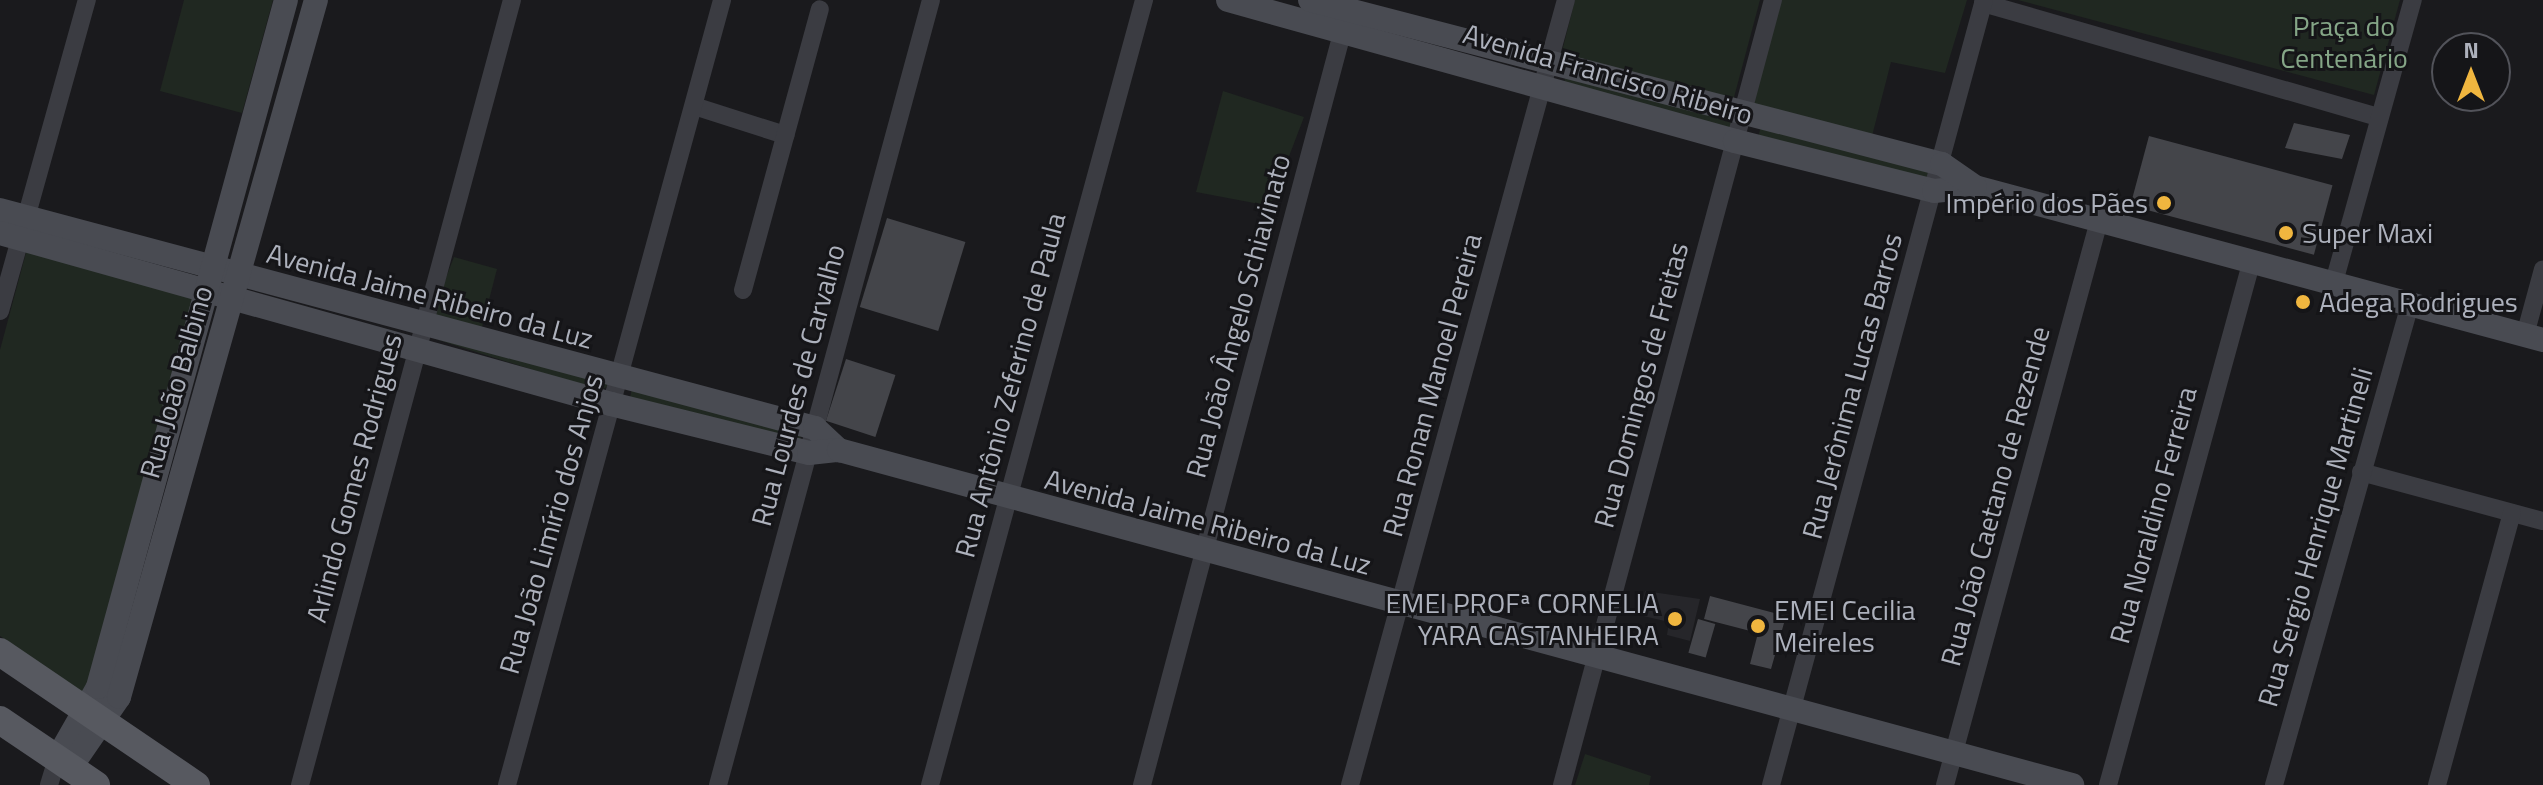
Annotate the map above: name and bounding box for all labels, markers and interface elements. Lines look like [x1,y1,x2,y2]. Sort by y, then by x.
park label: Praça do Centenário [2280,9,2408,75]
street label: Avenida Francisco Ribeiro [1459,17,1757,131]
north arrow [2431,32,2511,112]
text: N [2463,33,2479,67]
street label: Rua João Ângelo Schiavinato [1179,151,1297,481]
place label: Império dos Pães [1946,186,2148,220]
marker: Império dos Pães [2155,194,2173,212]
street label: Rua Antônio Zeferino de Paula [948,209,1072,561]
place label: Super Maxi [2302,216,2433,250]
marker: Super Maxi [2277,224,2295,242]
street label: Rua Ronan Manoel Pereira [1375,230,1489,540]
street label: Rua Jerônima Lucas Barros [1795,230,1909,542]
street label: Avenida Jaime Ribeiro da Luz [263,236,597,356]
street label: Rua Domingos de Freitas [1587,239,1695,531]
street label: Rua Lourdes de Carvalho [744,240,852,530]
street label: Rua João Balbino [133,282,219,482]
place label: Adega Rodrigues [2319,285,2518,319]
marker: Adega Rodrigues [2294,293,2312,311]
street label: Rua João Caetano de Rezende [1933,323,2057,669]
street label: Arlindo Gomes Rodrigues [299,330,409,626]
street label: Rua Sergio Henrique Martineli [2250,364,2380,710]
street label: Rua João Limírio dos Anjos [492,370,610,678]
street label: Rua Noraldino Ferreira [2103,383,2203,647]
street label: Avenida Jaime Ribeiro da Luz [1041,462,1375,582]
place label: EMEI PROFª CORNELIA YARA CASTANHEIRA [1385,586,1659,652]
place label: EMEI Cecilia Meireles [1774,593,1916,659]
marker: EMEI PROFª CORNELIA YARA CASTANHEIRA [1666,610,1684,628]
marker: EMEI Cecilia Meireles [1749,617,1767,635]

